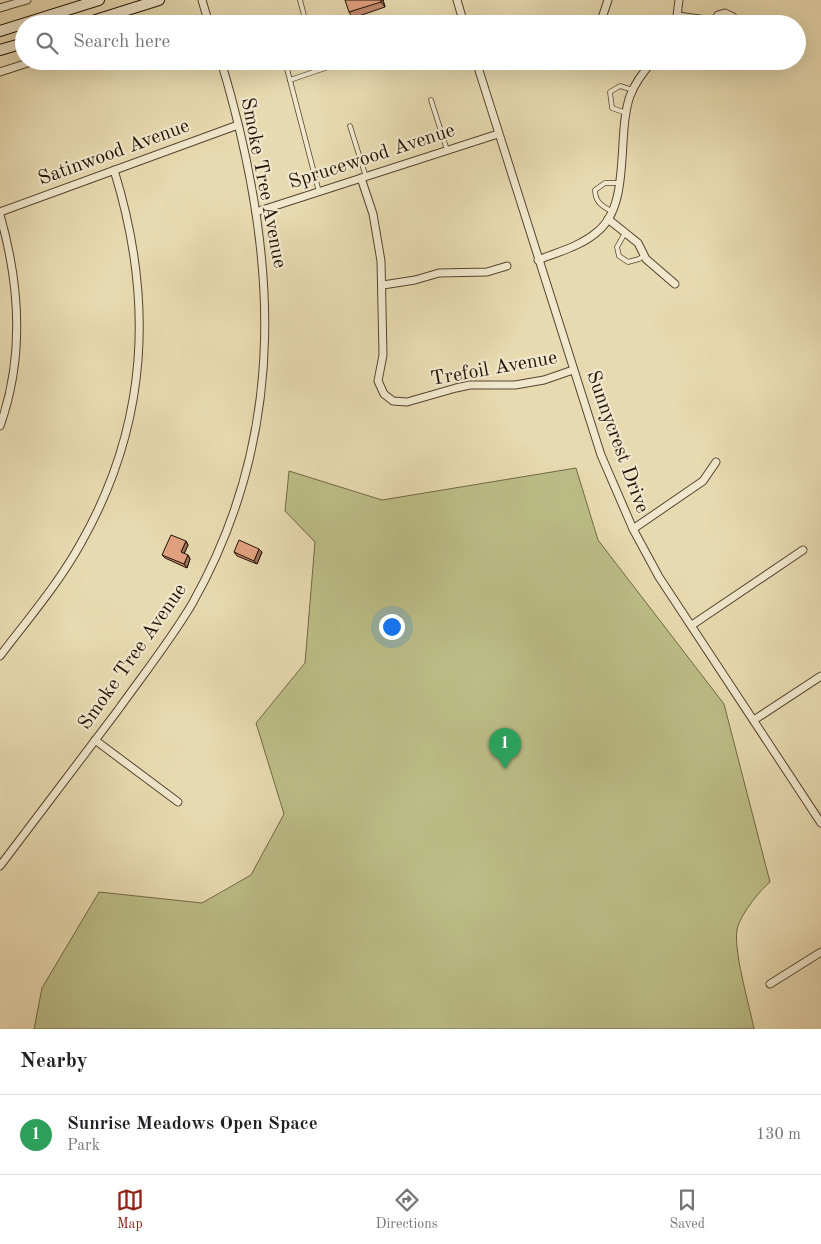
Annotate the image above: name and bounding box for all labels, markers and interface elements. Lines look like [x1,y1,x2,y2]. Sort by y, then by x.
search box [15,15,806,70]
icon: search [33,29,61,57]
text: Search here [73,33,170,52]
street label: Smoke Tree Avenue [237,96,289,270]
street label: Satinwood Avenue [36,116,192,190]
street label: Sprucewood Avenue [286,121,458,193]
street label: Trefoil Avenue [429,348,559,390]
street label: Sunnycrest Drive [582,368,652,516]
street label: Smoke Tree Avenue [75,580,191,734]
your location [379,614,405,640]
pin: 1 [489,728,521,769]
text: Nearby [20,1051,88,1072]
text: Sunrise Meadows Open Space [67,1115,318,1134]
text: 1 [31,1127,41,1143]
text: 130 m [756,1127,801,1143]
text: Park [67,1138,100,1154]
tab: Map [116,1186,144,1233]
tab: Directions [376,1186,438,1233]
tab: Saved [669,1186,705,1233]

